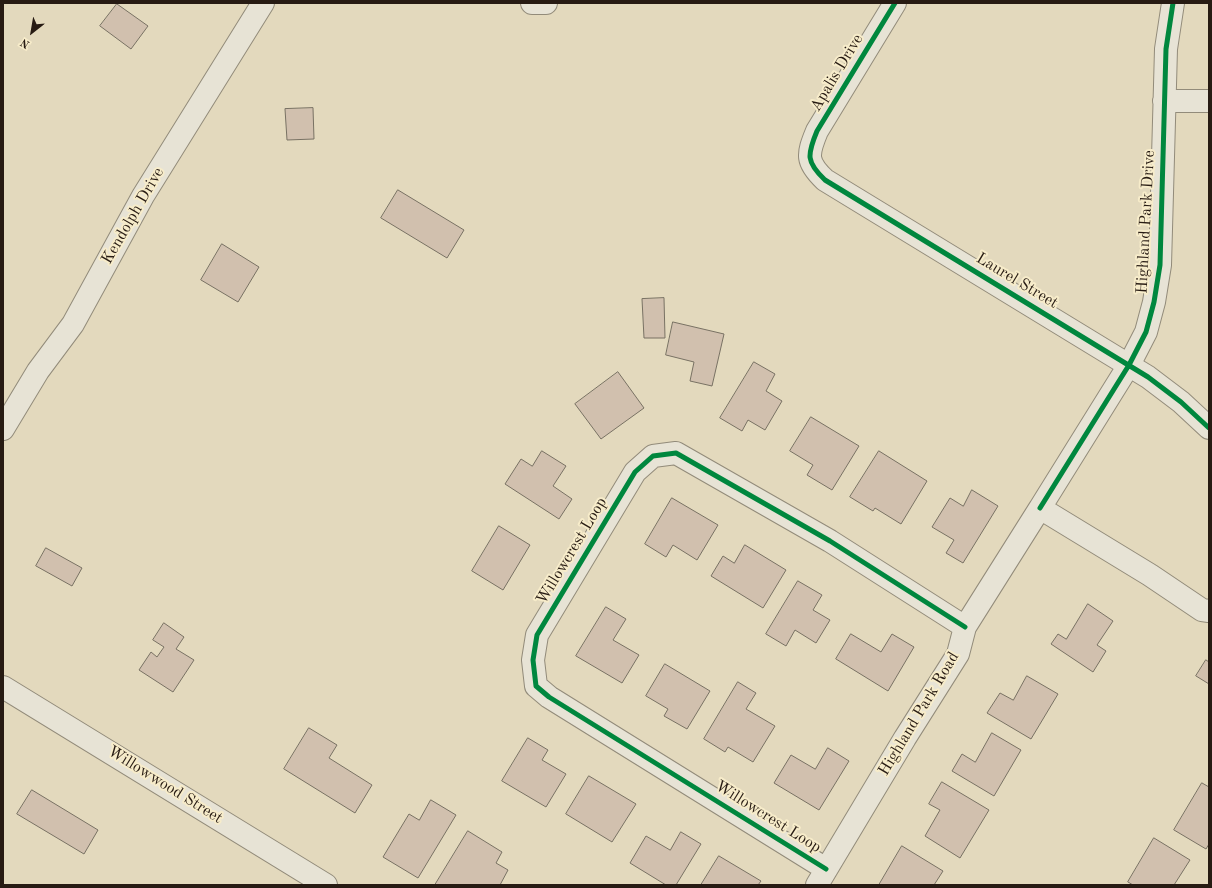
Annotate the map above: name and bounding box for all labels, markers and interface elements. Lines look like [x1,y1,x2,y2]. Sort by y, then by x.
north arrow [12,12,52,52]
street label: Apalis Drive [806,31,868,115]
text: N [19,36,32,50]
street label: Highland Park Drive [1133,150,1159,294]
street label: Kendolph Drive [98,164,168,268]
street label: Laurel Street [973,249,1061,313]
street label: Willowcrest Loop [532,494,612,608]
street label: Highland Park Road [874,649,964,779]
street label: Willowwood Street [104,742,226,828]
street label: Willowcrest Loop [711,777,825,857]

